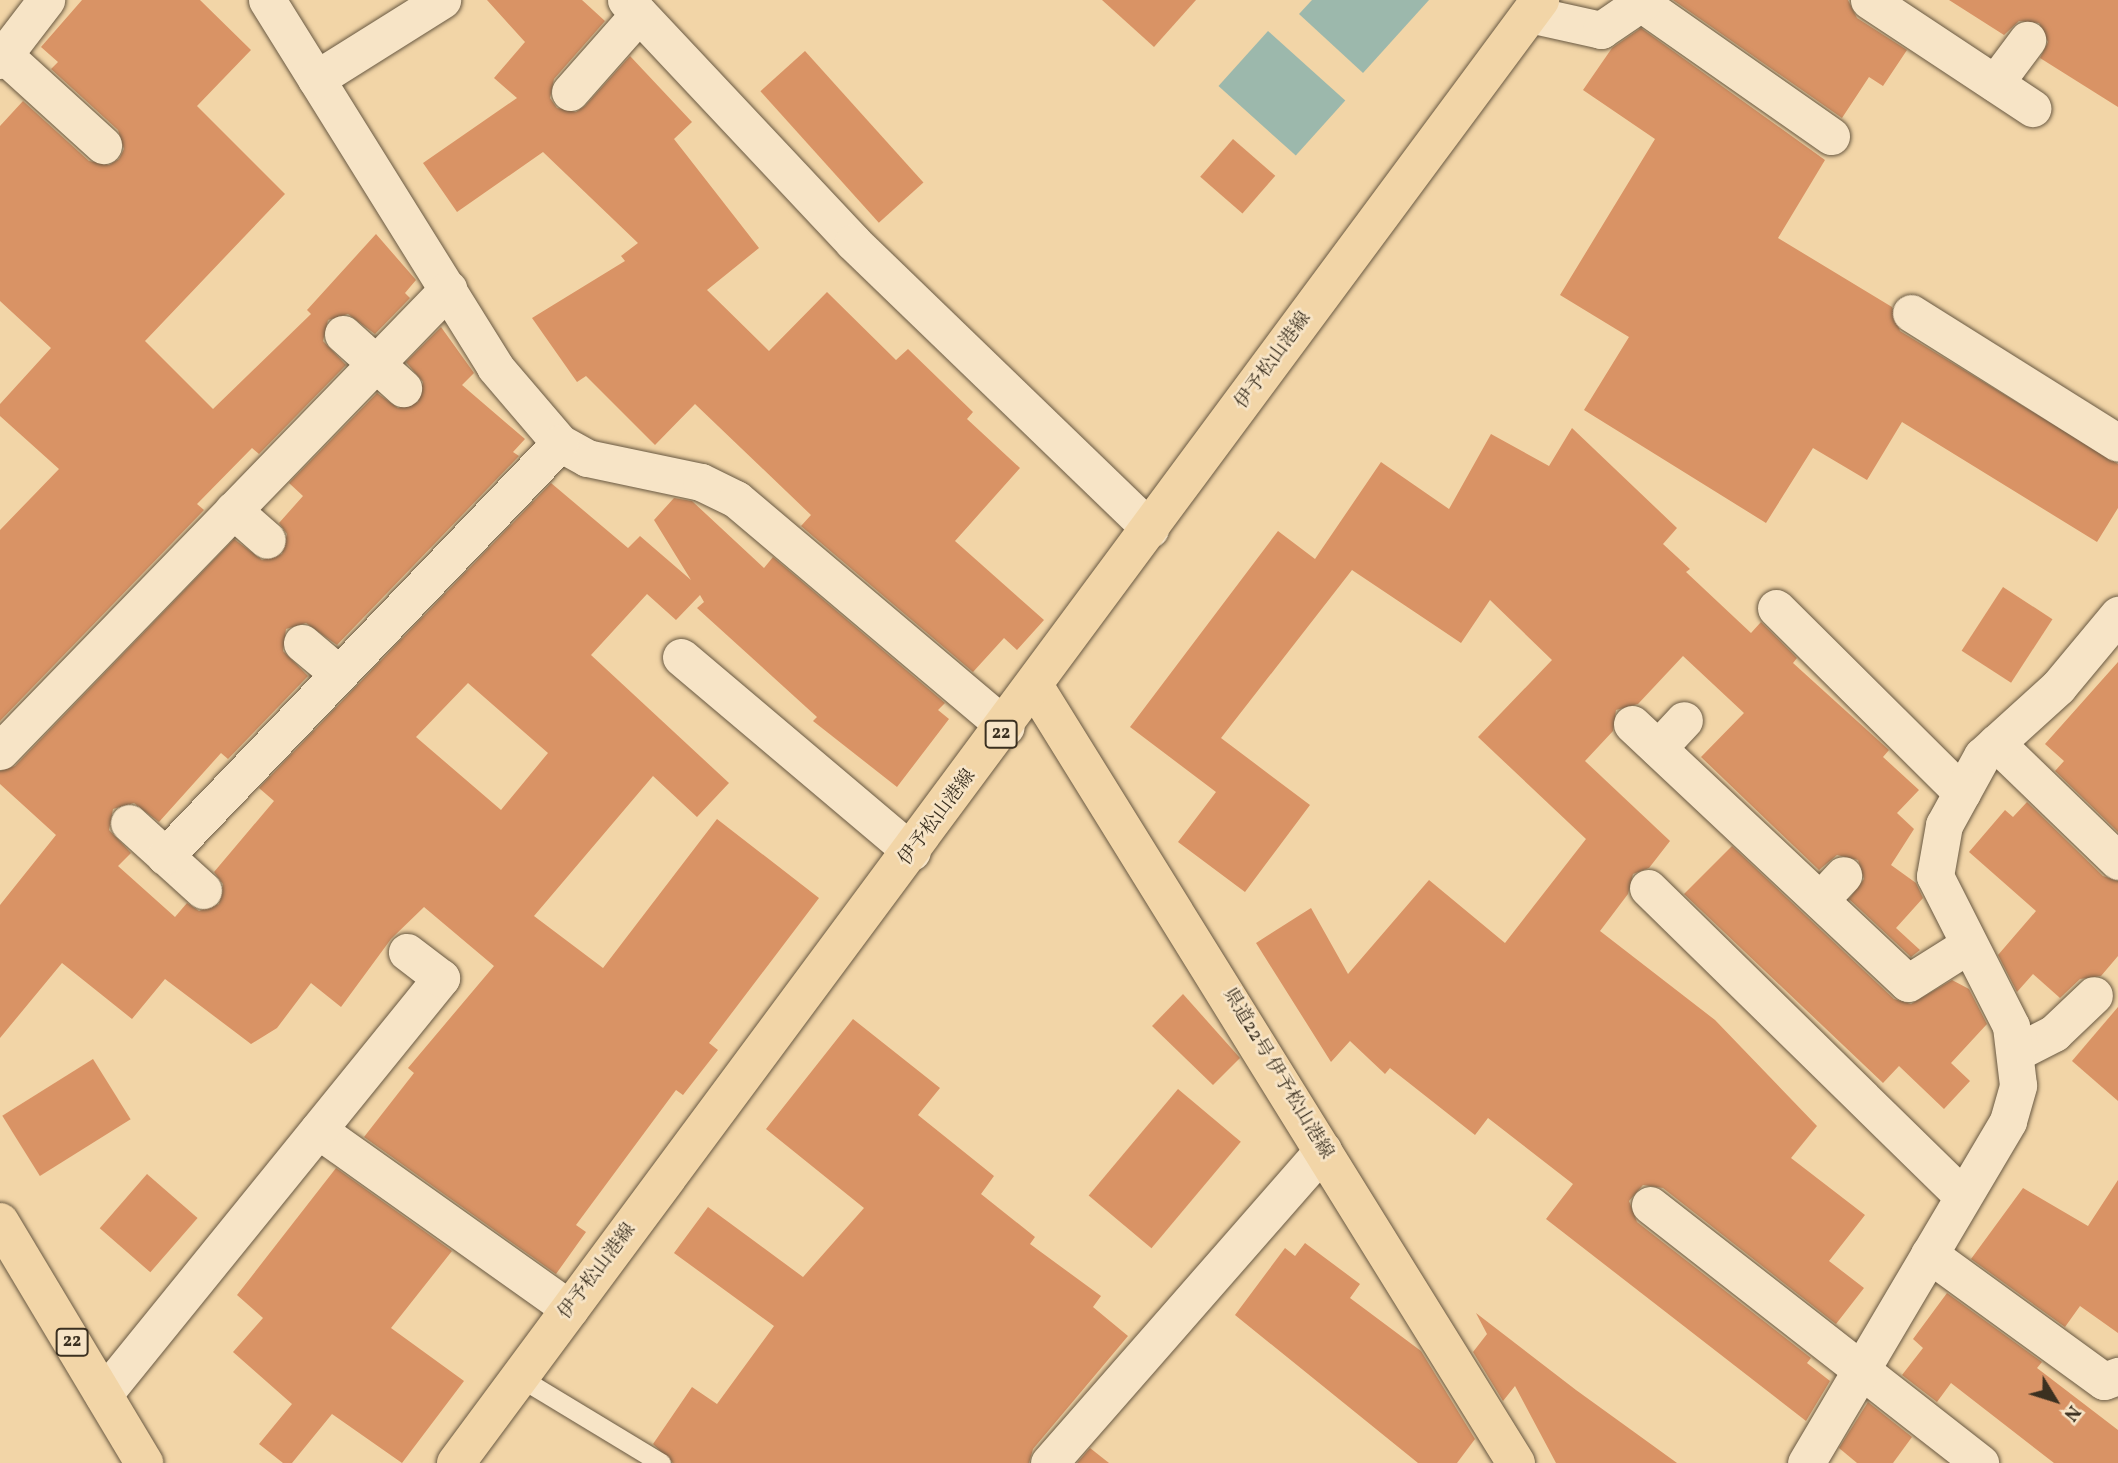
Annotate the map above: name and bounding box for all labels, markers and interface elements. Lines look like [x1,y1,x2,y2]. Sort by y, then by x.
street label: 伊予松山港線 [1231,308,1317,414]
road number: 22 [984,720,1018,748]
street label: 伊予松山港線 [895,766,981,870]
street label: 県道22号 伊予松山港線 [1217,984,1337,1164]
street label: 伊予松山港線 [555,1220,641,1324]
road number: 22 [55,1328,90,1357]
north arrow [2020,1365,2090,1435]
text: N [2057,1399,2086,1426]

